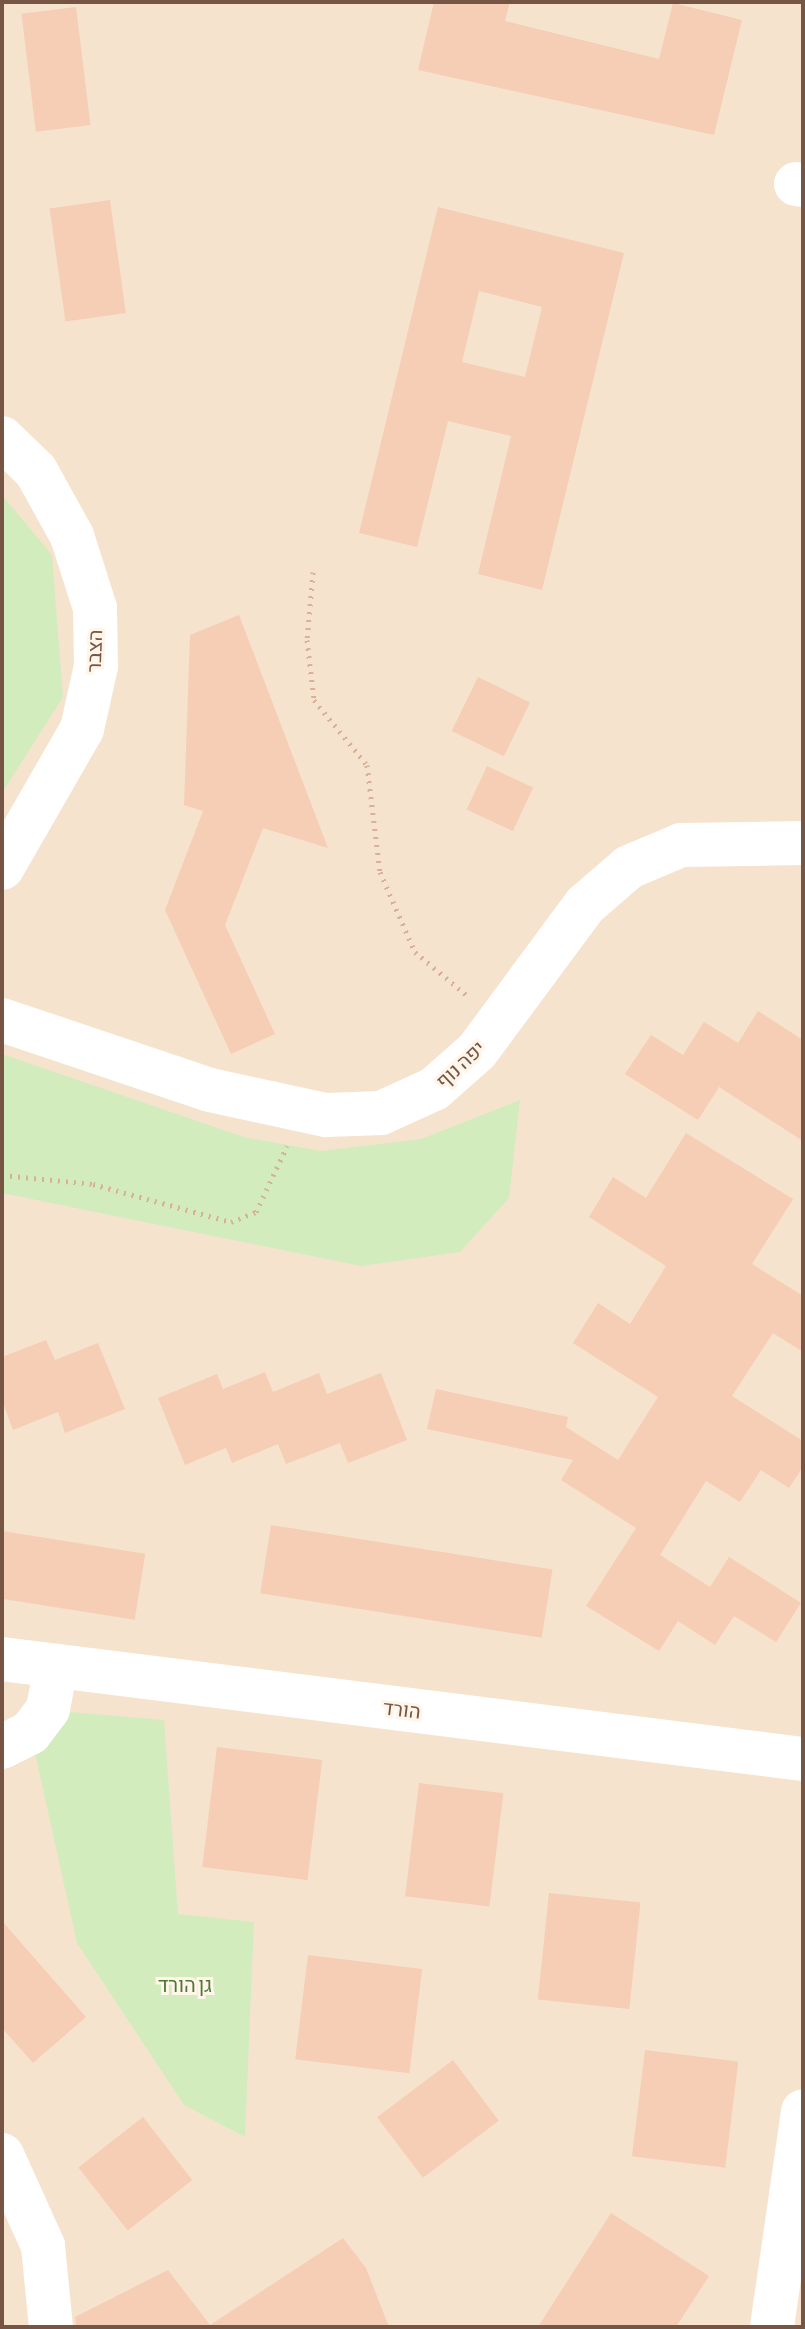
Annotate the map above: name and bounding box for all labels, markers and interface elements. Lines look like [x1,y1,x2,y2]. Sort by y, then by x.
street label: הצבר [81,629,107,673]
street label: יפה נוף [431,1035,489,1093]
street label: הורד [382,1695,422,1723]
park label: גן הורד [158,1972,212,1996]

